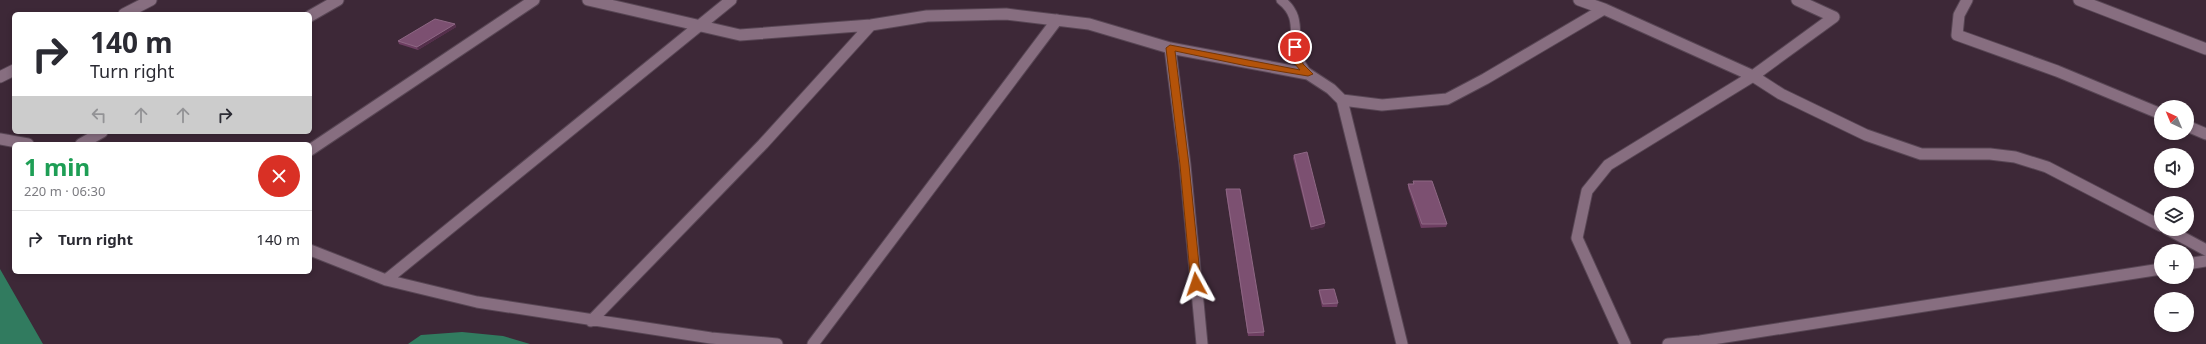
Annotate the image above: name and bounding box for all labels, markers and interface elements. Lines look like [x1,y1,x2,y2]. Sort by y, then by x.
text: 140 m [90,23,173,61]
icon: right [24,28,76,80]
pin [1278,30,1312,64]
icon: arrive [1284,36,1306,58]
text: Turn right [90,59,174,83]
north arrow [2154,100,2194,140]
map controls [2154,100,2194,332]
icon: left [88,104,110,126]
icon: ahead [130,104,152,126]
icon: ahead [172,104,194,126]
icon: right [214,104,236,126]
button: sound [2154,148,2194,188]
text: 1 min [24,150,90,183]
button: close [258,155,300,197]
text: 220 m · 06:30 [24,182,105,200]
button: layers [2154,196,2194,236]
icon: right [24,228,46,250]
text: Turn right [58,229,133,249]
text: 140 m [256,229,300,249]
button: + [2154,244,2194,284]
position arrow [1175,263,1217,305]
button: − [2154,292,2194,332]

